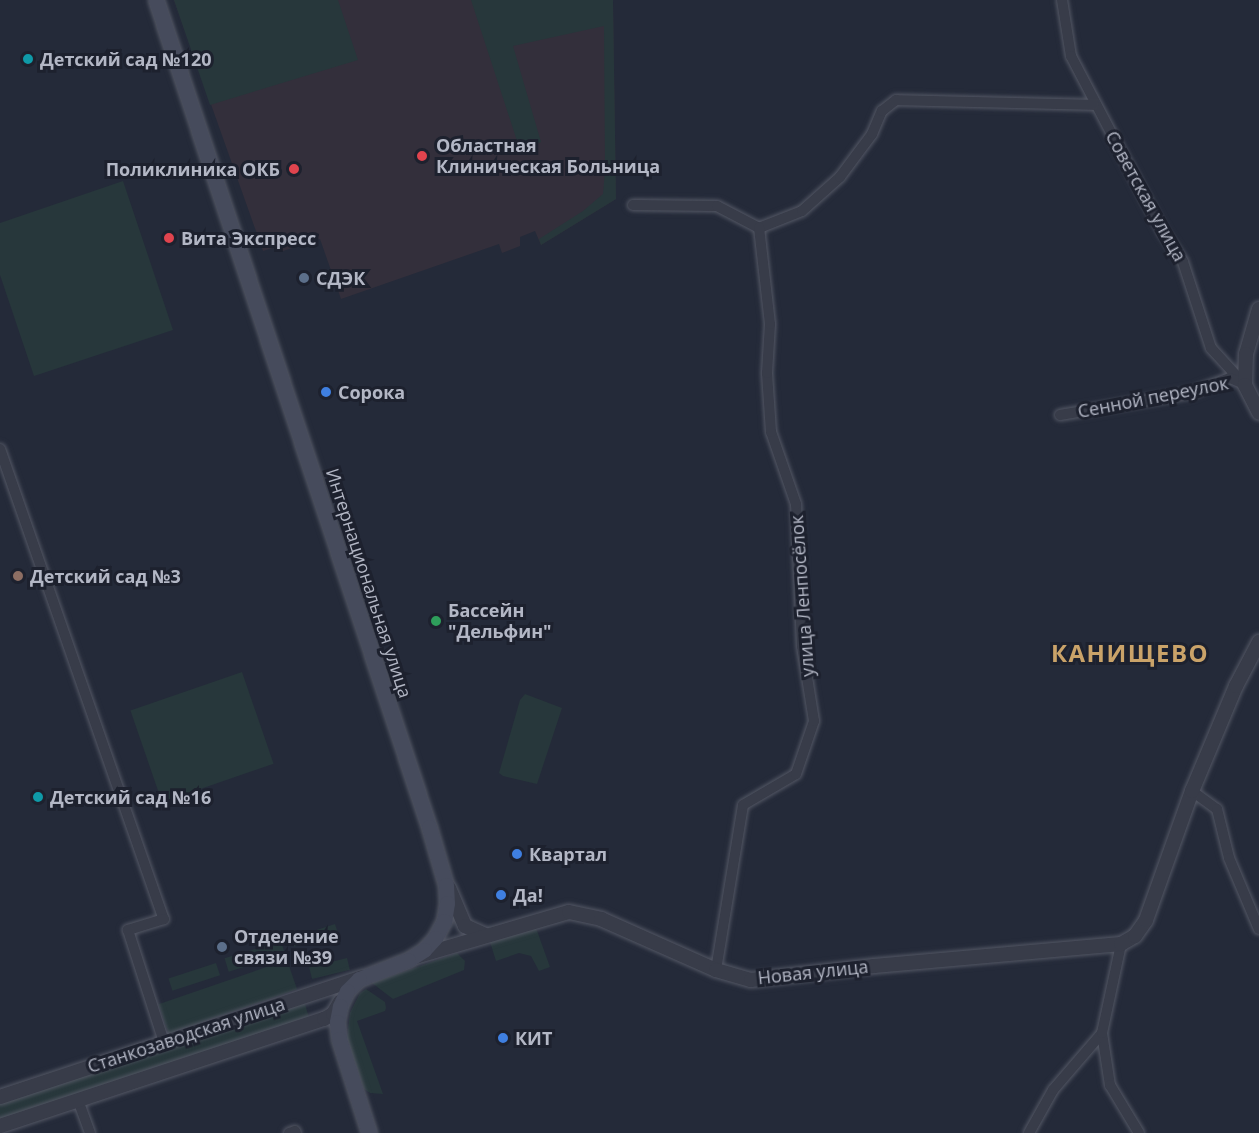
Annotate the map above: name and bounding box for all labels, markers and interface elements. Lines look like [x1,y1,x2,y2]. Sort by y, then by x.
place label: Детский сад №120 [40,48,211,70]
marker: Детский сад №120 [21,52,35,66]
street label: Советская улица [1101,127,1191,265]
place label: Областная Клиническая Больница [436,135,660,178]
marker: Областная Клиническая Больница [413,147,431,165]
place label: Поликлиника ОКБ [106,158,280,180]
marker: Поликлиника ОКБ [285,160,303,178]
place label: Вита Экспресс [181,227,316,249]
marker: Вита Экспресс [162,231,176,245]
place label: СДЭК [316,267,365,289]
marker: СДЭК [297,271,311,285]
street label: Сенной переулок [1076,372,1230,422]
place label: Сорока [338,381,405,403]
marker: Сорока [319,385,333,399]
street label: Интернациональная улица [322,466,416,700]
street label: улица Ленпосёлок [786,514,818,678]
place label: Детский сад №3 [30,565,181,587]
marker: Детский сад №3 [11,569,25,583]
place label: Бассейн "Дельфин" [448,600,552,642]
marker: Бассейн "Дельфин" [429,614,443,628]
district label: КАНИЩЕВО [1051,639,1209,667]
place label: Детский сад №16 [50,786,211,808]
marker: Детский сад №16 [31,790,45,804]
place label: Квартал [529,843,607,865]
marker: Квартал [510,847,524,861]
place label: Да! [513,884,543,906]
marker: Да! [494,888,508,902]
place label: Отделение связи №39 [234,926,339,968]
marker: Отделение связи №39 [215,940,229,954]
street label: Новая улица [757,955,869,989]
street label: Станкозаводская улица [85,993,287,1077]
place label: КИТ [515,1027,552,1049]
marker: КИТ [496,1031,510,1045]

